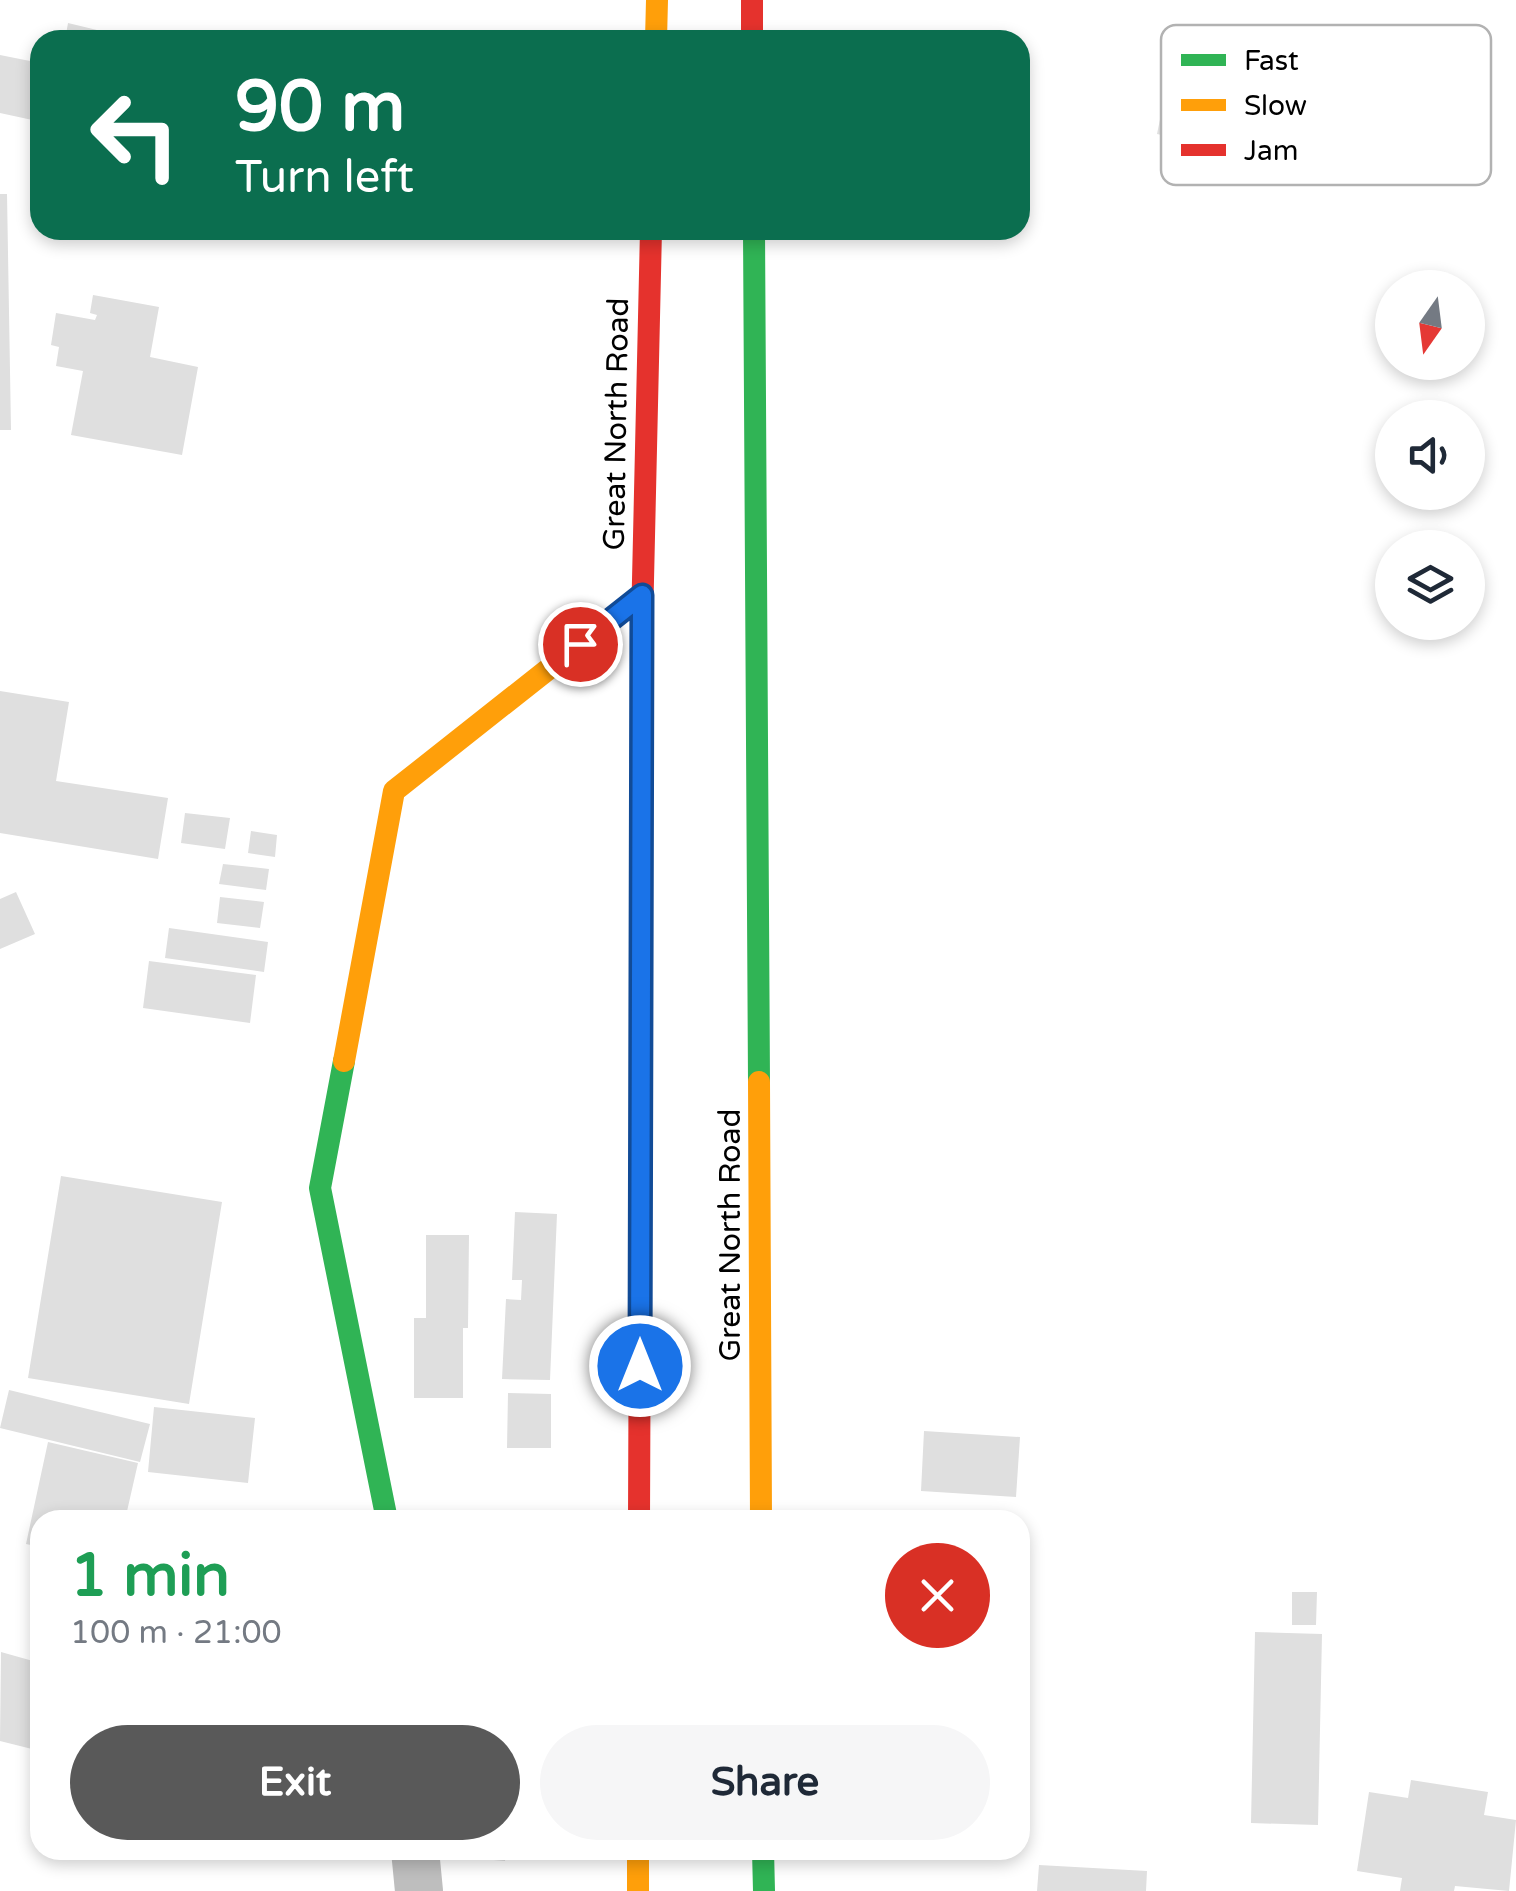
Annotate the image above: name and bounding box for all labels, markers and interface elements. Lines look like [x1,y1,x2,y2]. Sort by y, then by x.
legend [1161,25,1491,185]
text: Fast [1244,44,1299,78]
text: 90 m [235,66,405,150]
icon: left [70,70,200,200]
text: Slow [1244,89,1307,123]
text: Jam [1244,134,1299,168]
text: Turn left [235,151,414,205]
north arrow [1375,270,1485,380]
map controls [1375,270,1485,640]
street label: Great North Road [596,297,637,551]
button: sound [1375,400,1485,510]
button: layers [1375,530,1485,640]
pin [538,602,623,687]
icon: arrive [553,617,608,672]
street label: Great North Road [712,1109,749,1361]
position arrow [588,1314,692,1418]
text: 1 min [70,1540,230,1612]
button: close [885,1543,990,1648]
text: 100 m · 21:00 [70,1614,282,1652]
button: Exit [70,1725,520,1840]
button: Share [540,1725,990,1840]

